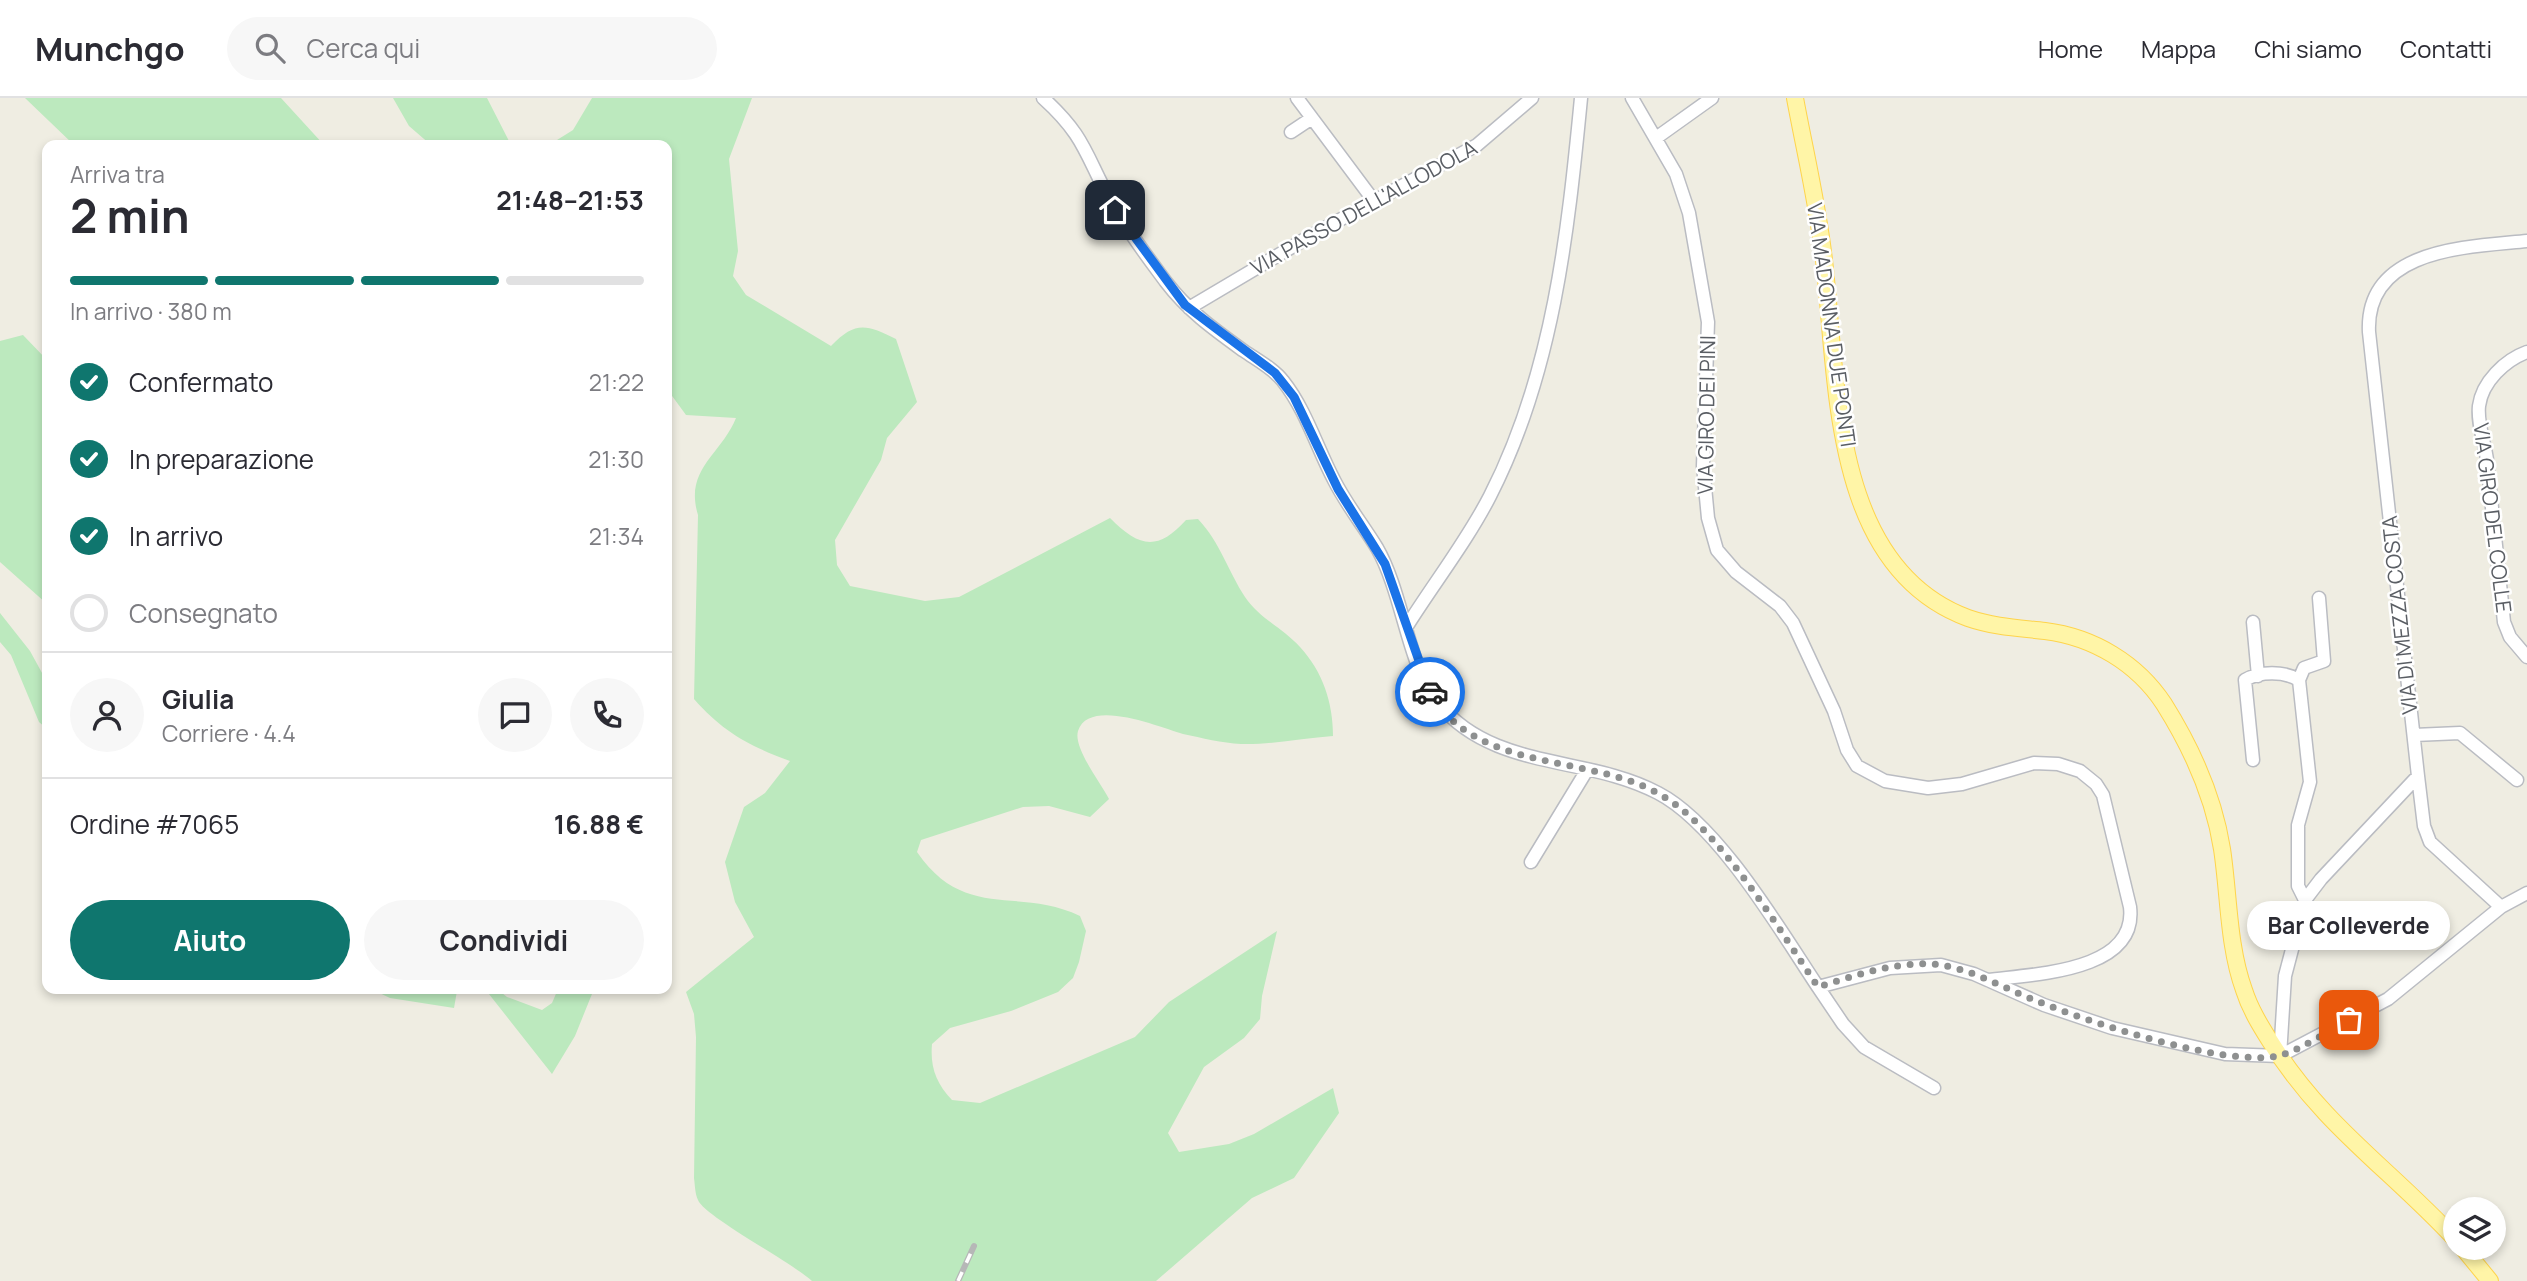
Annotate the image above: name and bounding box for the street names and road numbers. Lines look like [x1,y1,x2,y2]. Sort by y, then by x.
street label: VIA PASSO DELL'ALLODOLA [1245,133,1482,281]
street label: VIA MADONNA DUE PONTI [1801,201,1863,449]
street label: VIA GIRO DEI PINI [1691,335,1721,495]
street label: VIA GIRO DEL COLLE [2467,421,2519,614]
street label: VIA DI MEZZA COSTA [2375,514,2423,716]

